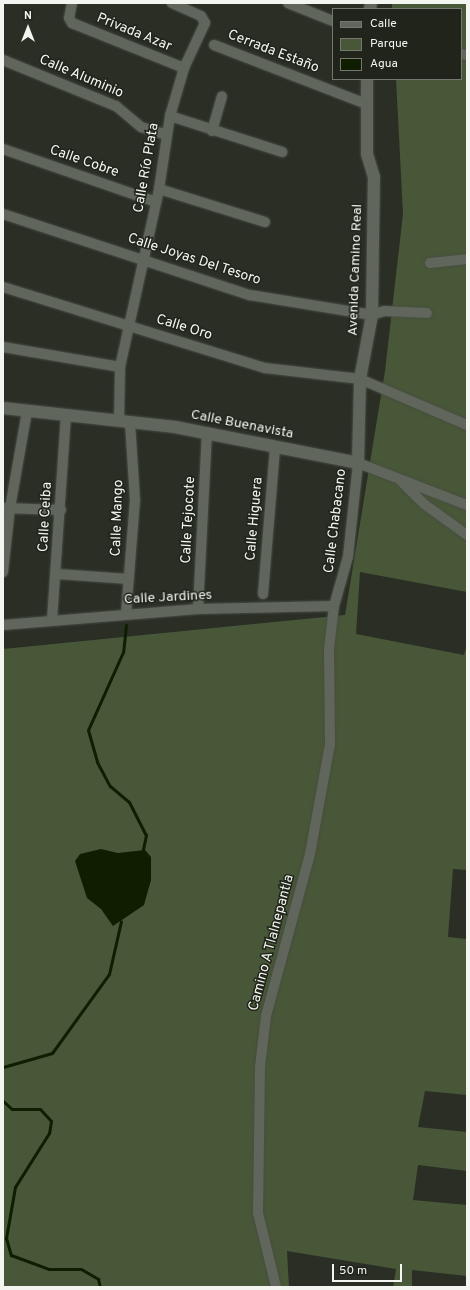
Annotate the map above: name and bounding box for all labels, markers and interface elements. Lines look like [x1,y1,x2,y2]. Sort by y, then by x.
north arrow [8,8,48,48]
legend [332,8,462,80]
text: N [24,9,32,23]
street label: Privada Azar [94,10,174,56]
text: Calle [370,16,397,32]
street label: Cerrada Estaño [225,27,321,77]
text: Parque [370,36,408,52]
street label: Calle Aluminio [36,52,126,102]
text: Agua [370,56,398,72]
street label: Calle Río Plata [131,122,163,214]
street label: Calle Cobre [47,142,121,182]
street label: Avenida Camino Real [345,204,367,336]
street label: Calle Joyas Del Tesoro [125,230,263,290]
street label: Calle Oro [154,312,214,344]
street label: Calle Buenavista [189,407,295,443]
street label: Calle Chabacano [321,468,351,574]
street label: Calle Tejocote [178,476,200,564]
street label: Calle Higuera [243,477,267,561]
street label: Calle Mango [108,479,128,557]
street label: Calle Ceiba [36,481,56,553]
street label: Calle Jardines [123,587,213,609]
street label: Camino A Tlalnepantla [246,872,298,1014]
scale bar [334,1256,404,1282]
text: 50 m [339,1263,367,1279]

